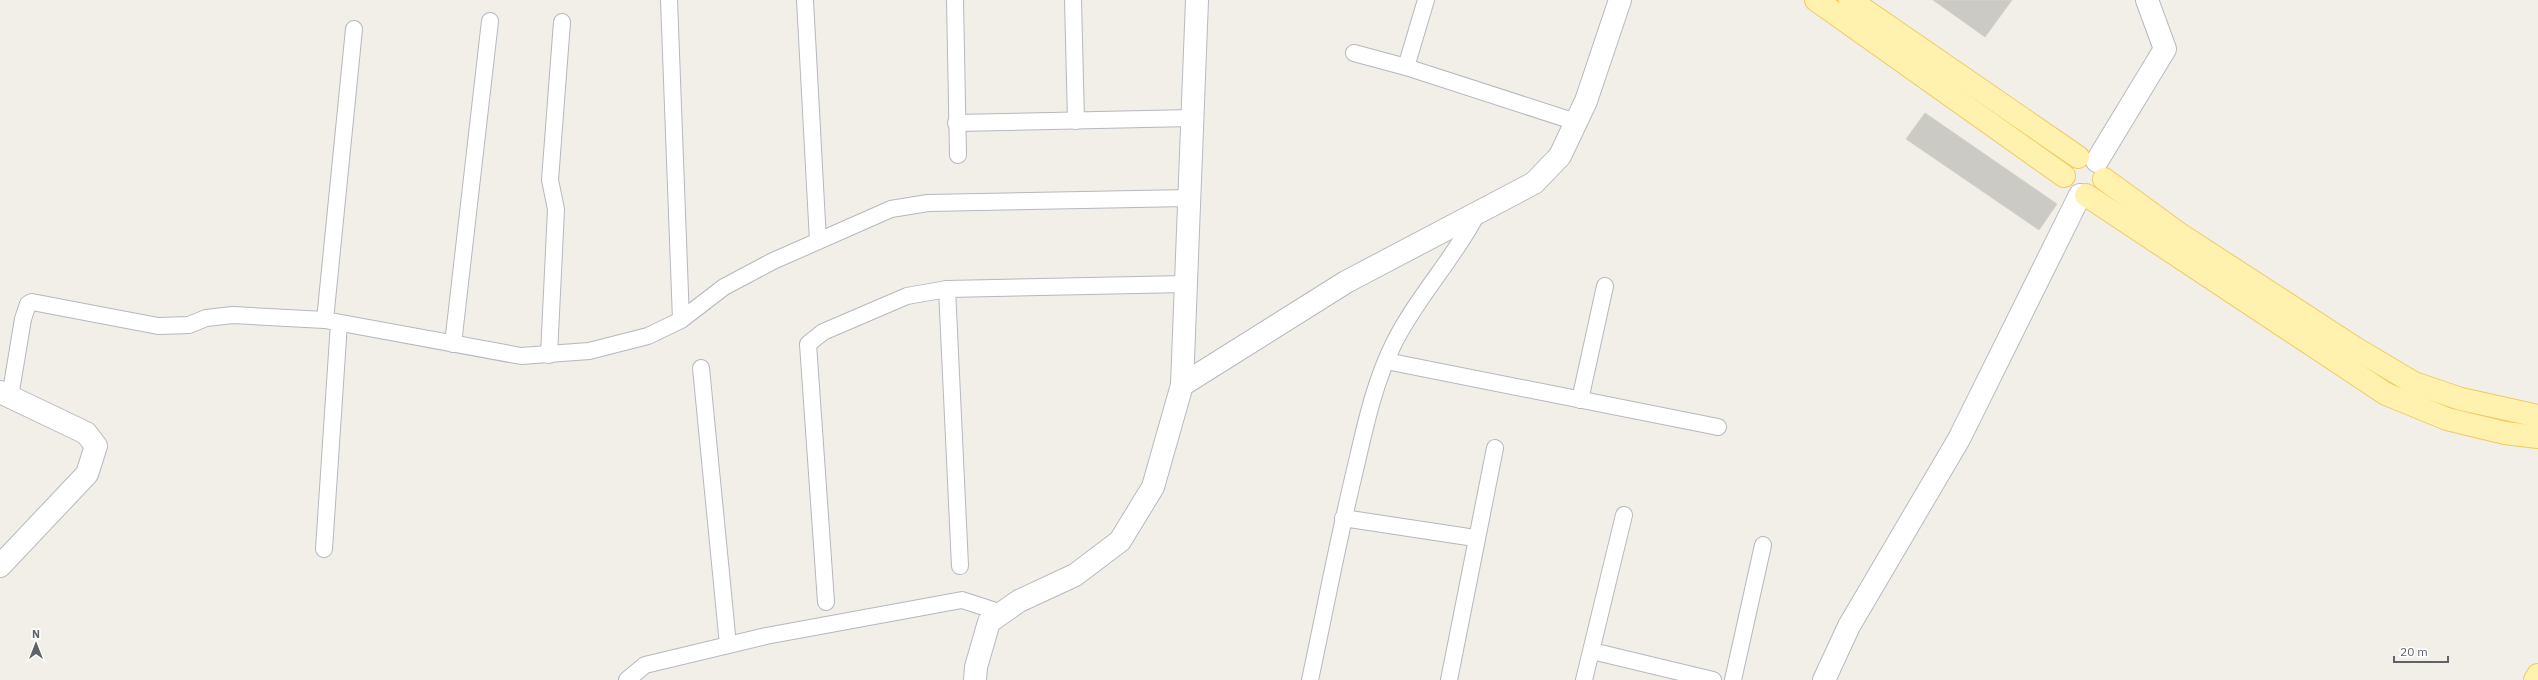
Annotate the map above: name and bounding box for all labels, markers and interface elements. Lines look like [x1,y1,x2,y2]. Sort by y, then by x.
north arrow [16,624,56,664]
text: N [32,627,40,641]
scale bar [2394,638,2448,664]
text: 20 m [2400,644,2428,659]

